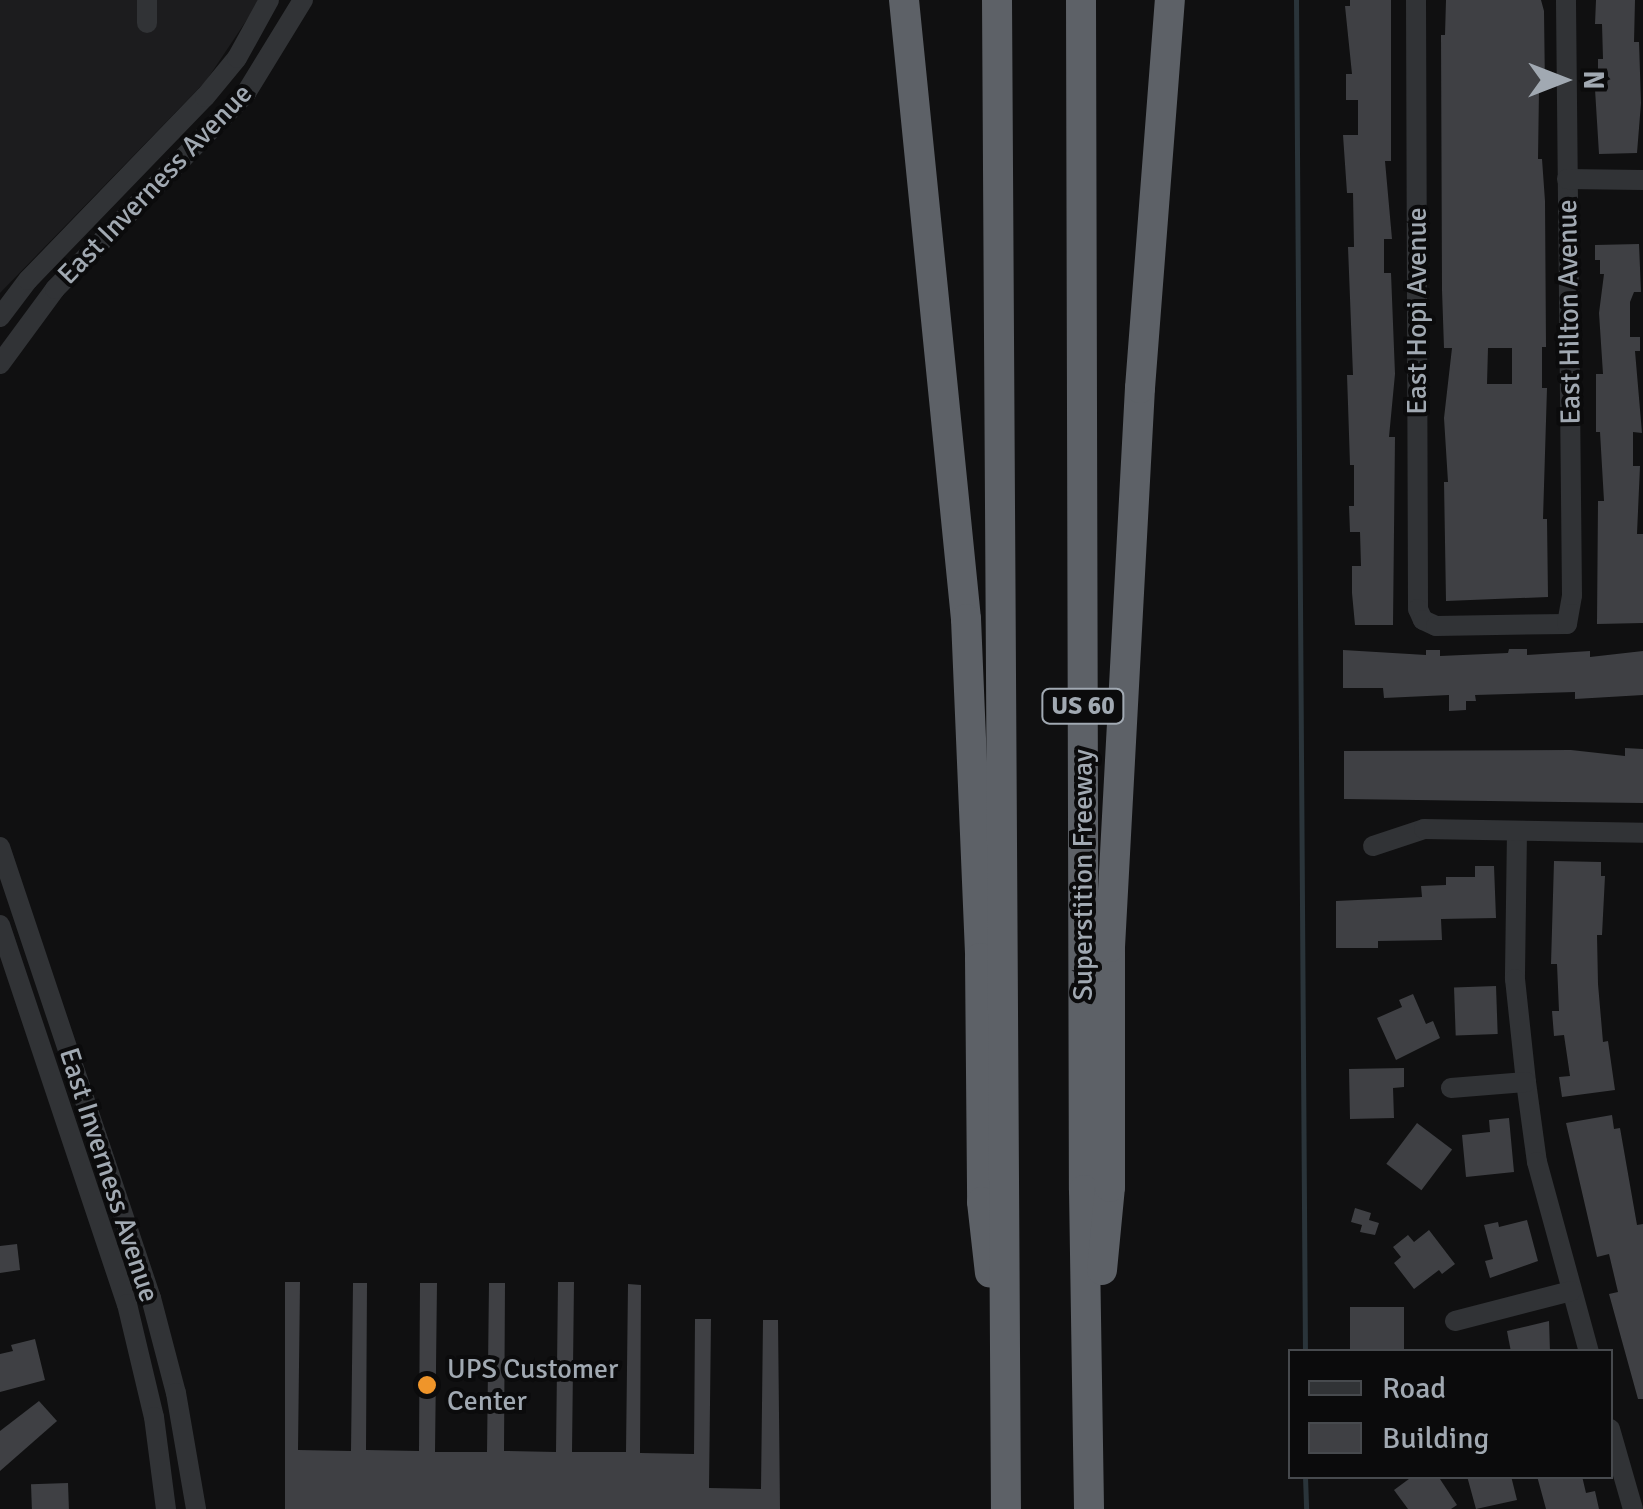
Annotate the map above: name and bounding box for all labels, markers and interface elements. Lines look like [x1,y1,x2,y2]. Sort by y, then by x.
north arrow [1513,30,1613,130]
text: N [1576,70,1610,90]
street label: East Inverness Avenue [51,77,259,291]
street label: East Hilton Avenue [1550,199,1588,425]
street label: East Hopi Avenue [1400,207,1434,415]
road number: US 60 [1040,686,1126,726]
street label: Superstition Freeway [1066,749,1100,1001]
street label: East Inverness Avenue [52,1044,166,1306]
legend [1288,1349,1613,1479]
place label: UPS Customer Center [447,1352,618,1418]
text: Road [1382,1370,1446,1407]
marker: UPS Customer Center [416,1374,438,1396]
text: Building [1382,1420,1489,1457]

